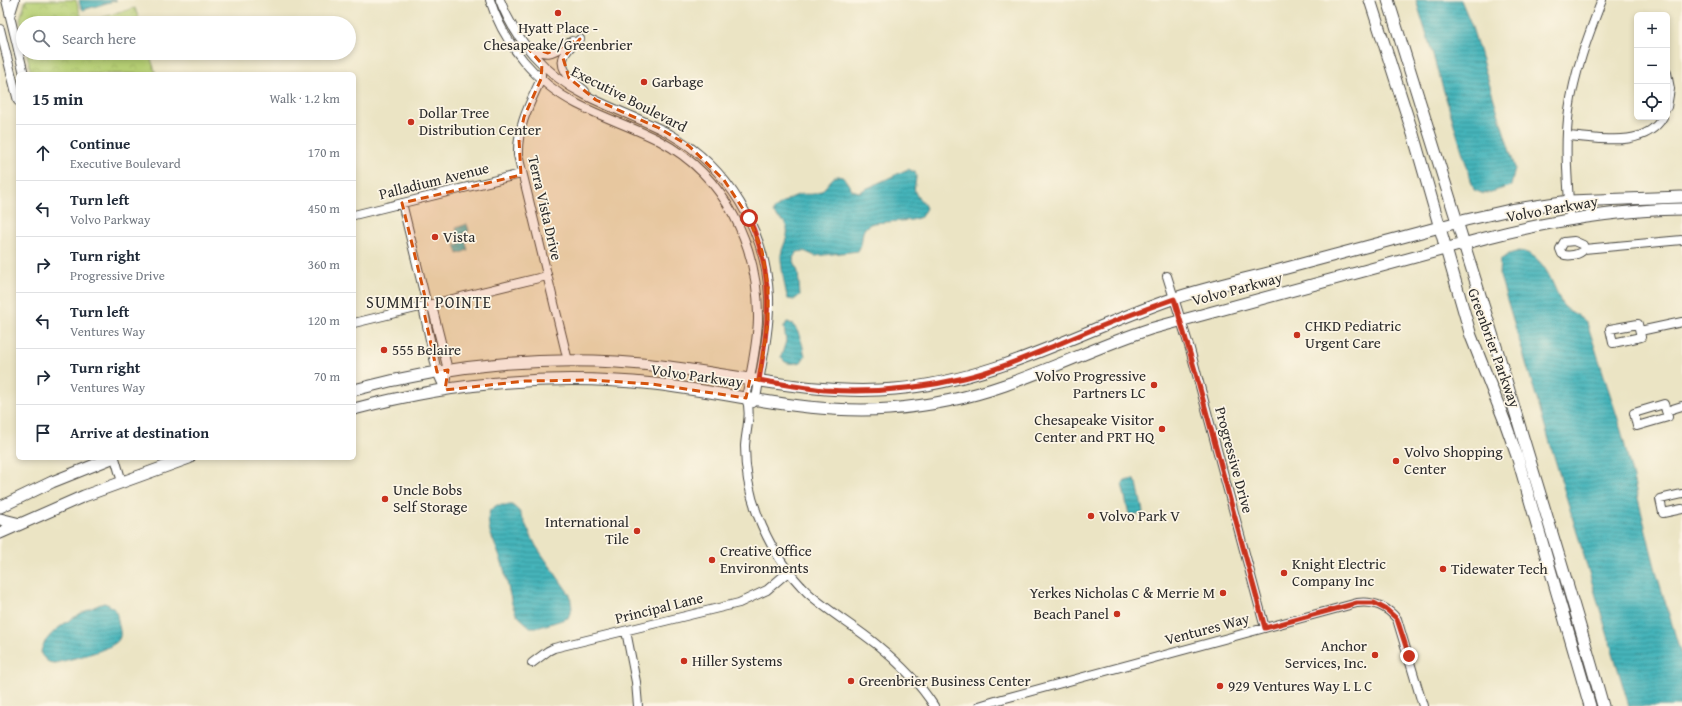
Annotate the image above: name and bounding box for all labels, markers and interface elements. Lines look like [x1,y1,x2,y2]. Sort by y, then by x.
marker: Hyatt Place - Chesapeake/Greenbrier [553,8,563,18]
map controls [1634,12,1670,120]
button: + [1634,12,1670,48]
search box [16,16,356,60]
place label: Hyatt Place - Chesapeake/Greenbrier [484,17,632,55]
icon: search [30,27,52,49]
text: Search here [62,28,136,49]
button: − [1634,48,1670,84]
street label: Executive Boulevard [568,60,691,137]
place label: Garbage [652,71,703,92]
marker: Garbage [639,77,649,87]
button: locate [1634,84,1670,120]
text: 15 min [32,86,83,111]
text: Walk · 1.2 km [269,89,340,108]
place label: Dollar Tree Distribution Center [419,102,541,140]
marker: Dollar Tree Distribution Center [406,117,416,127]
text: Continue [70,133,131,154]
icon: ahead [32,142,54,164]
text: 170 m [308,143,340,162]
street label: Terra Vista Drive [523,153,568,262]
text: Executive Boulevard [70,154,181,173]
street label: Palladium Avenue [377,157,491,204]
text: Turn left [70,189,129,210]
street label: Volvo Parkway [1504,190,1600,227]
icon: left [32,198,54,220]
text: 450 m [308,199,340,218]
route start [740,209,758,227]
text: Volvo Parkway [70,210,150,229]
place label: Vista [443,226,475,247]
marker: Vista [430,232,440,242]
text: Turn right [70,245,141,266]
icon: right [32,254,54,276]
text: 360 m [308,255,340,274]
text: Progressive Drive [70,266,165,285]
street label: Volvo Parkway [1189,266,1285,311]
street label: Greenbrier Parkway [1463,285,1526,411]
district label: SUMMIT POINTE [366,290,492,314]
text: Turn left [70,301,129,322]
icon: left [32,310,54,332]
text: 120 m [308,311,340,330]
place label: CHKD Pediatric Urgent Care [1305,315,1401,353]
text: Ventures Way [70,322,145,341]
marker: CHKD Pediatric Urgent Care [1292,330,1302,340]
place label: 555 Belaire [392,339,461,360]
marker: 555 Belaire [379,345,389,355]
text: Turn right [70,357,141,378]
street label: Volvo Parkway [650,359,745,392]
place label: Volvo Progressive Partners LC [1035,365,1146,403]
icon: right [32,366,54,388]
text: 70 m [314,367,340,386]
text: Ventures Way [70,378,145,397]
marker: Volvo Progressive Partners LC [1149,380,1159,390]
street label: Progressive Drive [1210,404,1259,515]
place label: Chesapeake Visitor Center and PRT HQ [1034,409,1155,447]
icon: arrive [32,422,54,444]
text: Arrive at destination [70,422,209,443]
marker: Chesapeake Visitor Center and PRT HQ [1157,424,1167,434]
place label: Volvo Shopping Center [1404,441,1503,479]
marker: Volvo Shopping Center [1391,456,1401,466]
place label: Uncle Bobs Self Storage [393,479,468,517]
marker: Uncle Bobs Self Storage [380,494,390,504]
place label: Volvo Park V [1099,505,1180,526]
place label: International Tile [545,511,629,549]
marker: Volvo Park V [1086,511,1096,521]
marker: International Tile [632,526,642,536]
place label: Creative Office Environments [720,540,812,578]
place label: Knight Electric Company Inc [1292,553,1386,591]
marker: Creative Office Environments [707,555,717,565]
place label: Tidewater Tech [1451,558,1548,579]
marker: Tidewater Tech [1438,564,1448,574]
marker: Knight Electric Company Inc [1279,568,1289,578]
place label: Yerkes Nicholas C & Merrie M [1030,582,1215,603]
street label: Principal Lane [613,586,705,629]
marker: Yerkes Nicholas C & Merrie M [1218,588,1228,598]
place label: Beach Panel [1033,603,1109,624]
street label: Ventures Way [1162,607,1252,650]
marker: Beach Panel [1112,609,1122,619]
place label: Anchor Services, Inc. [1285,635,1367,673]
route end [1400,647,1418,665]
place label: Hiller Systems [692,650,782,671]
marker: Anchor Services, Inc. [1370,650,1380,660]
marker: Hiller Systems [679,656,689,666]
place label: Greenbrier Business Center [859,670,1031,691]
place label: 929 Ventures Way L L C [1228,675,1372,696]
marker: Greenbrier Business Center [846,676,856,686]
marker: 929 Ventures Way L L C [1215,681,1225,691]

